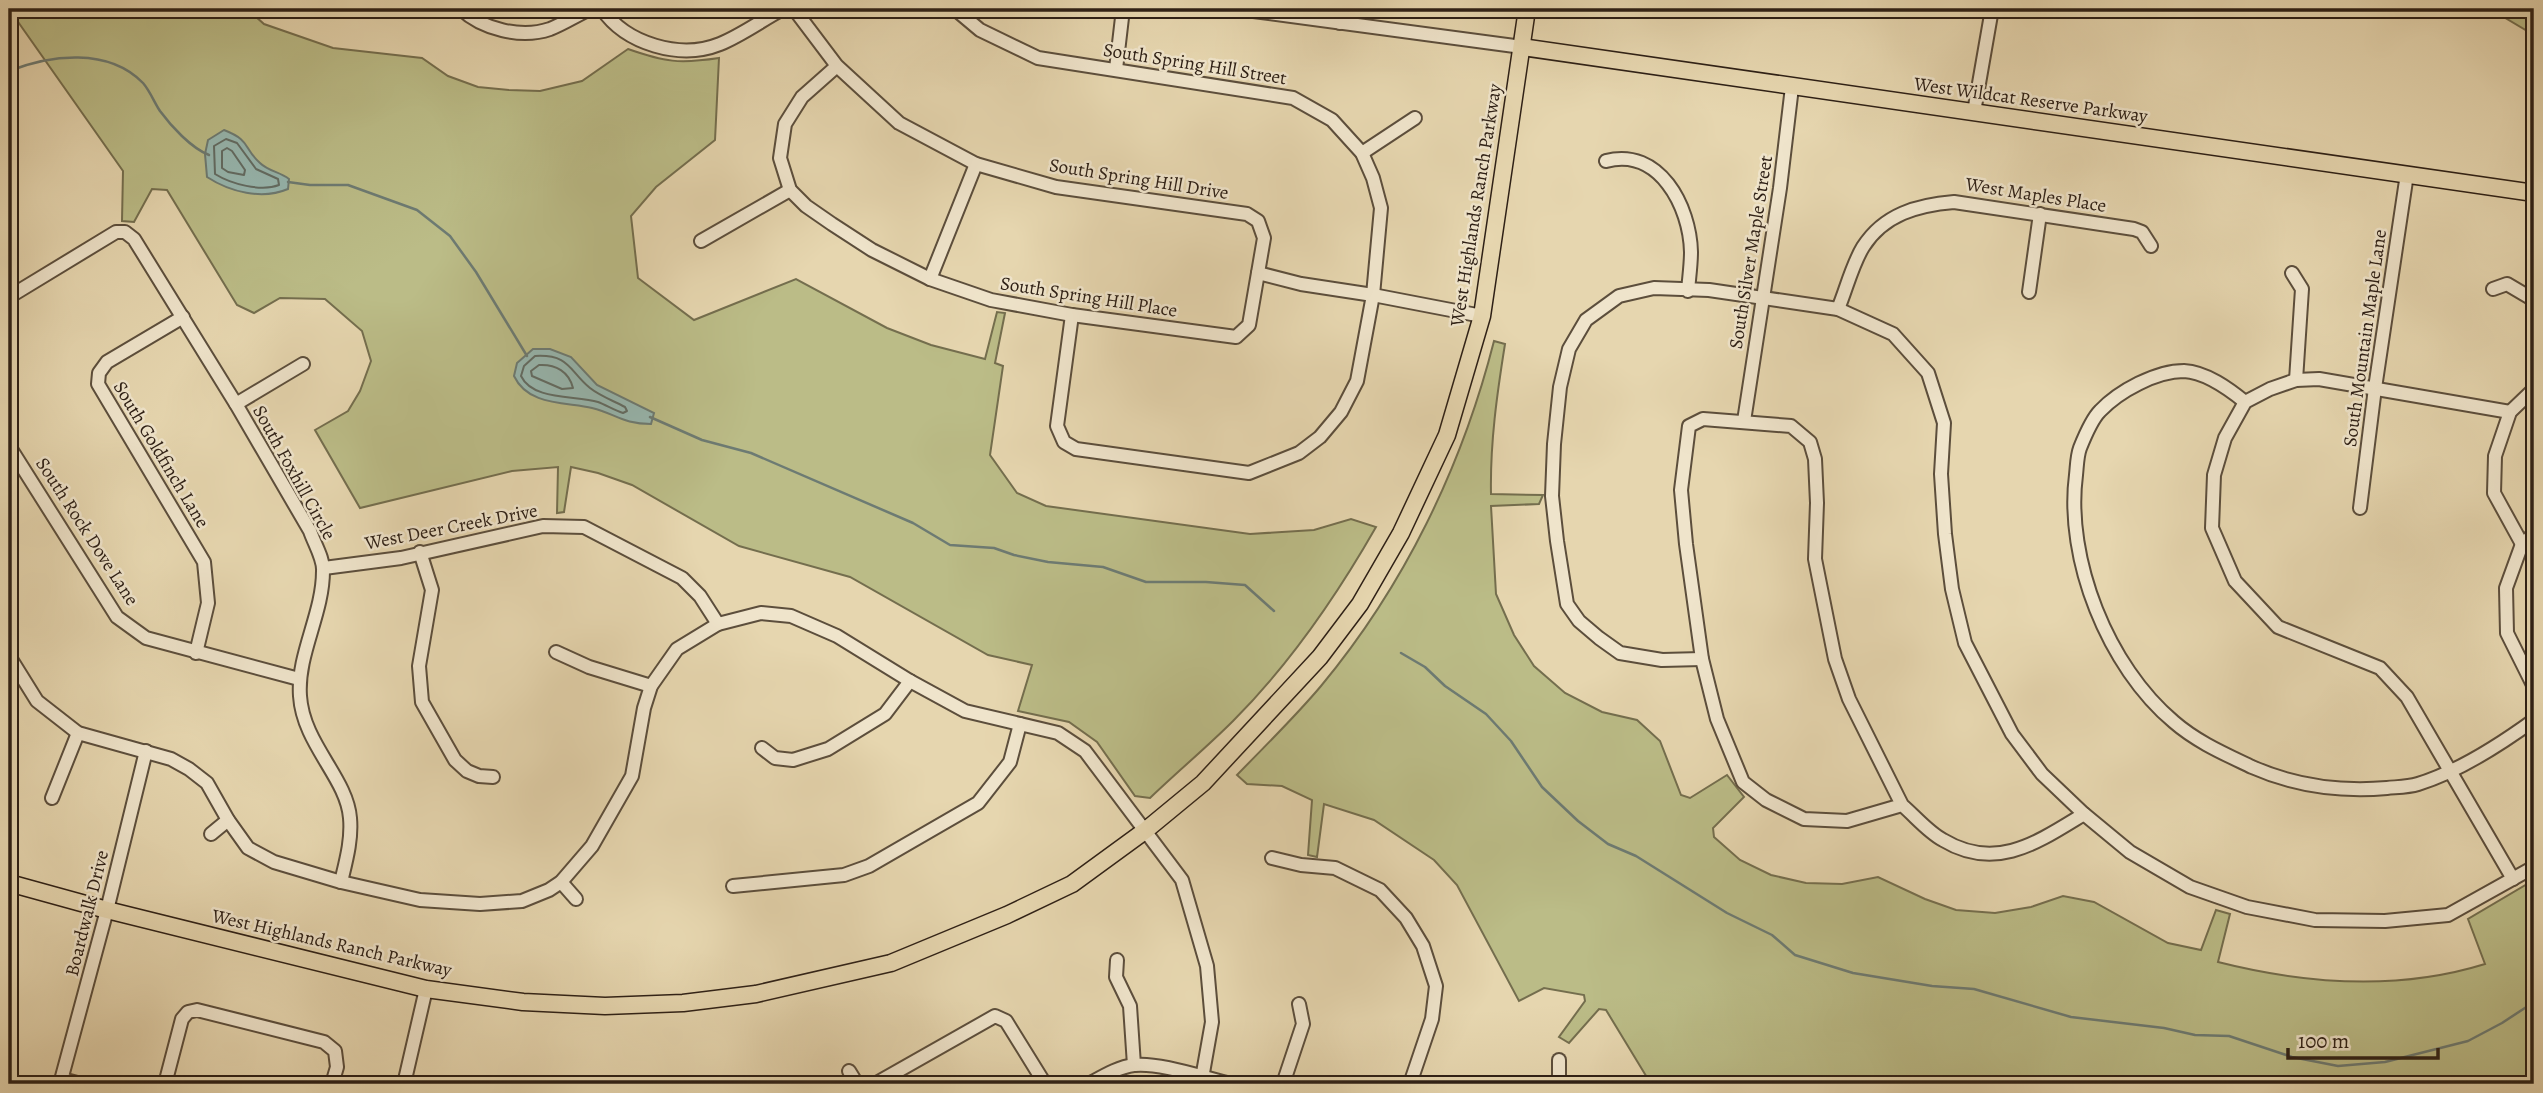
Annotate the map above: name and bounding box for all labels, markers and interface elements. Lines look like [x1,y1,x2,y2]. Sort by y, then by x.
street label: South Spring Hill Street [1101,37,1288,91]
street label: West Wildcat Reserve Parkway [1911,71,2150,129]
street label: West Highlands Ranch Parkway [1444,81,1508,329]
street label: South Spring Hill Drive [1047,152,1230,206]
street label: South Silver Maple Street [1723,154,1779,351]
street label: West Maples Place [1963,171,2108,219]
street label: South Mountain Maple Lane [2337,228,2393,449]
street label: South Spring Hill Place [999,270,1179,324]
street label: South Goldfinch Lane [107,376,215,533]
street label: South Foxhill Circle [246,400,342,545]
street label: South Rock Dove Lane [29,452,145,611]
street label: West Deer Creek Drive [362,497,540,557]
street label: Boardwalk Drive [59,847,115,979]
street label: West Highlands Ranch Parkway [208,902,455,983]
scale bar [2288,1016,2438,1060]
text: 100 m [2298,1027,2349,1055]

